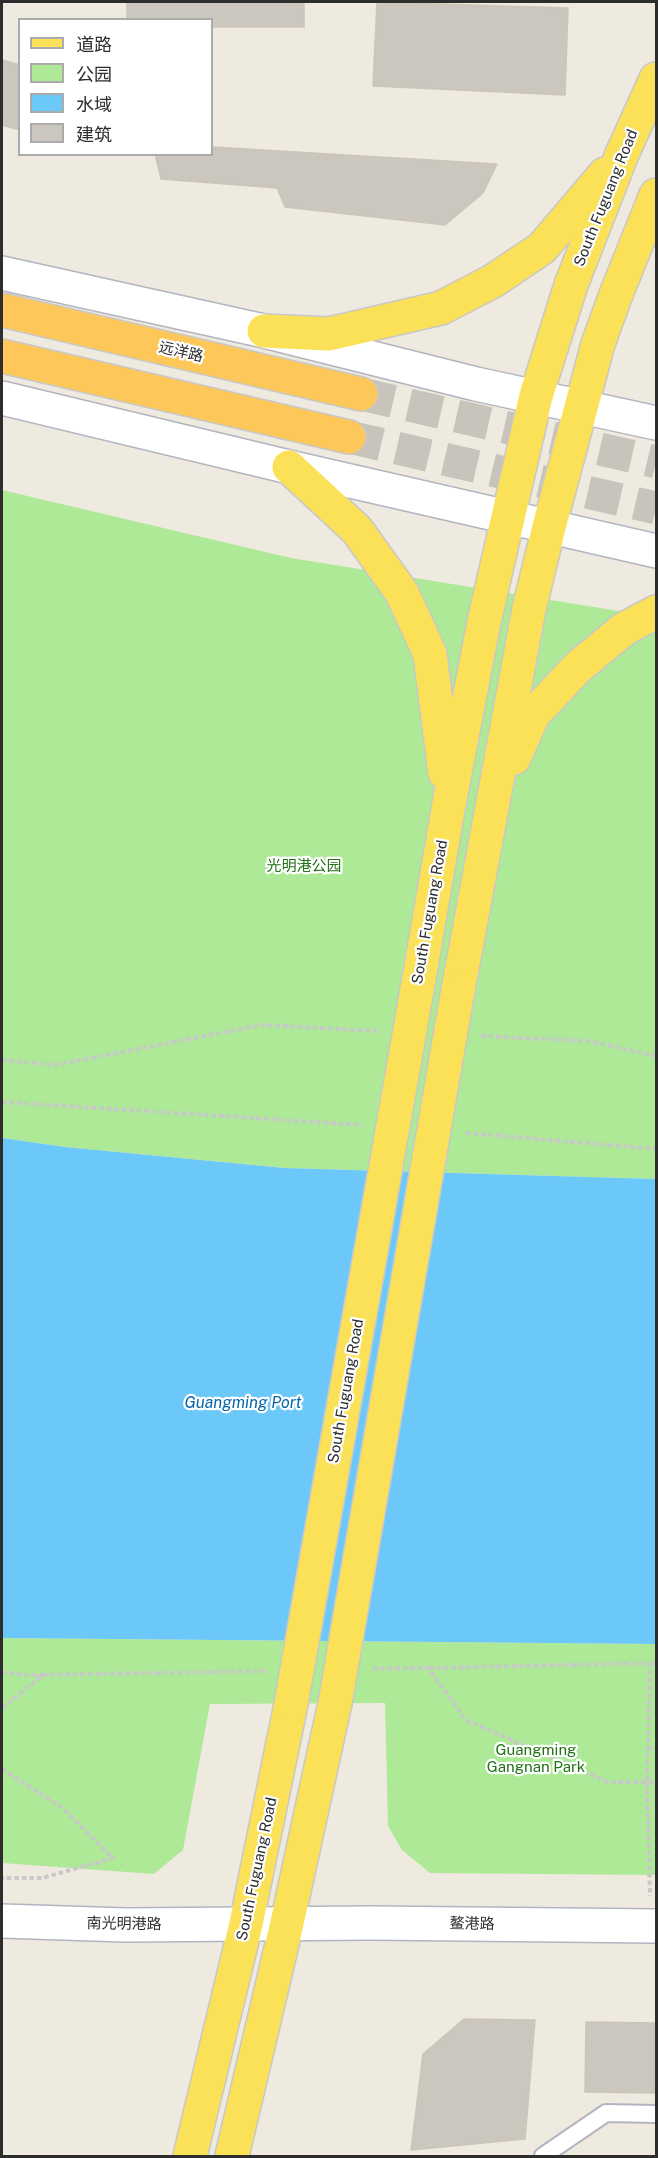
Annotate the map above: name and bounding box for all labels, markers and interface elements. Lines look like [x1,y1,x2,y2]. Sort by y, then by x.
legend [18,18,213,156]
text: 道路 [76,34,112,55]
text: 公园 [76,64,112,85]
text: 水域 [76,94,112,115]
text: 建筑 [76,124,112,145]
street label: South Fuguang Road [570,127,642,269]
street label: 远洋路 [157,338,205,366]
street label: South Fuguang Road [408,839,452,985]
park label: 光明港公园 [267,857,341,875]
street label: South Fuguang Road [324,1318,368,1464]
water label: Guangming Port [184,1393,302,1413]
park label: Guangming Gangnan Park [487,1741,585,1776]
street label: South Fuguang Road [233,1796,281,1942]
street label: 南光明港路 [86,1914,162,1934]
street label: 鳌港路 [449,1915,495,1933]

